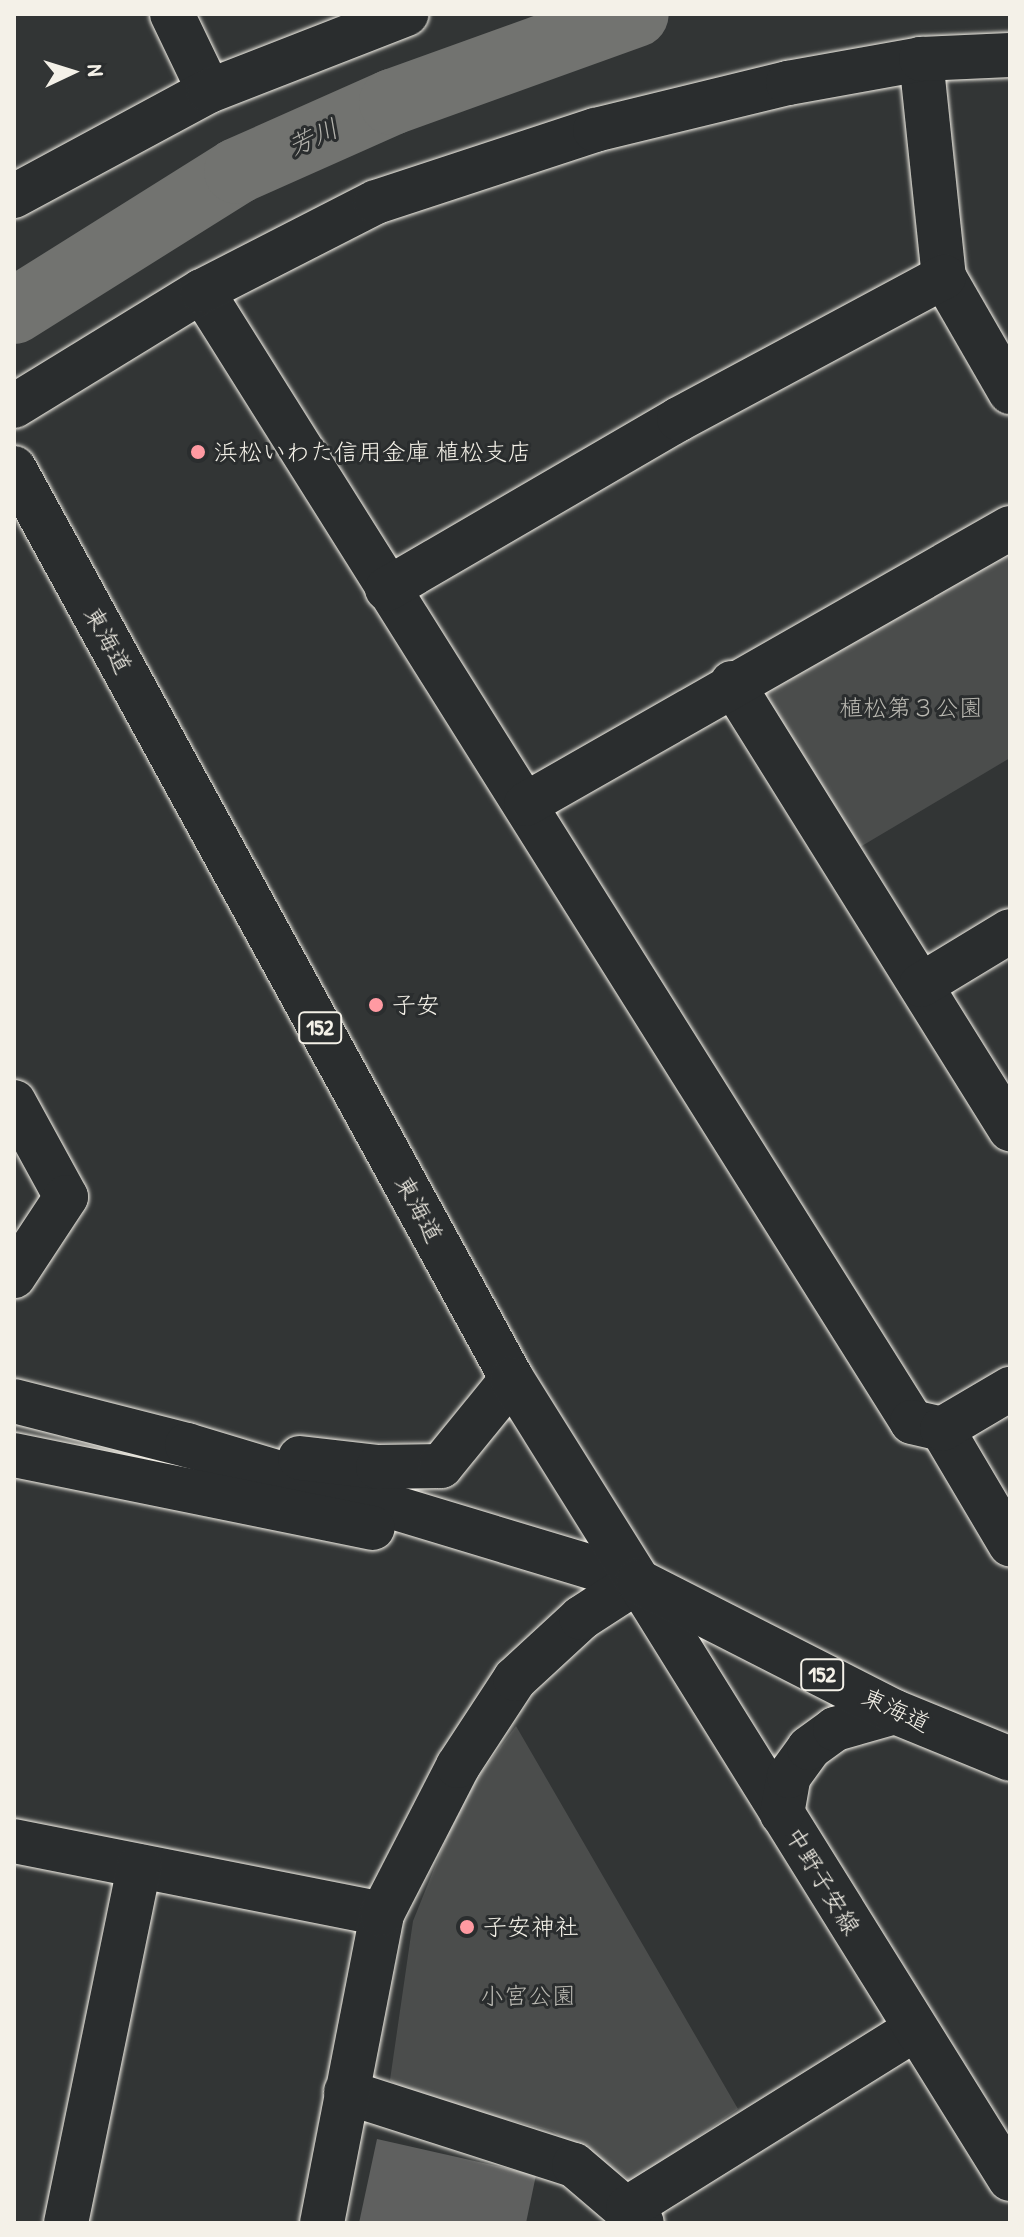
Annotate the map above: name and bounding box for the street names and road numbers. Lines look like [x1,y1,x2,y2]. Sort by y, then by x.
street label: 東海道 [78,602,138,678]
road number: 152 [298,1010,342,1046]
street label: 東海道 [389,1171,449,1247]
road number: 152 [800,1657,844,1693]
street label: 東海道 [857,1682,935,1738]
street label: 中野子安線 [780,1822,866,1940]

